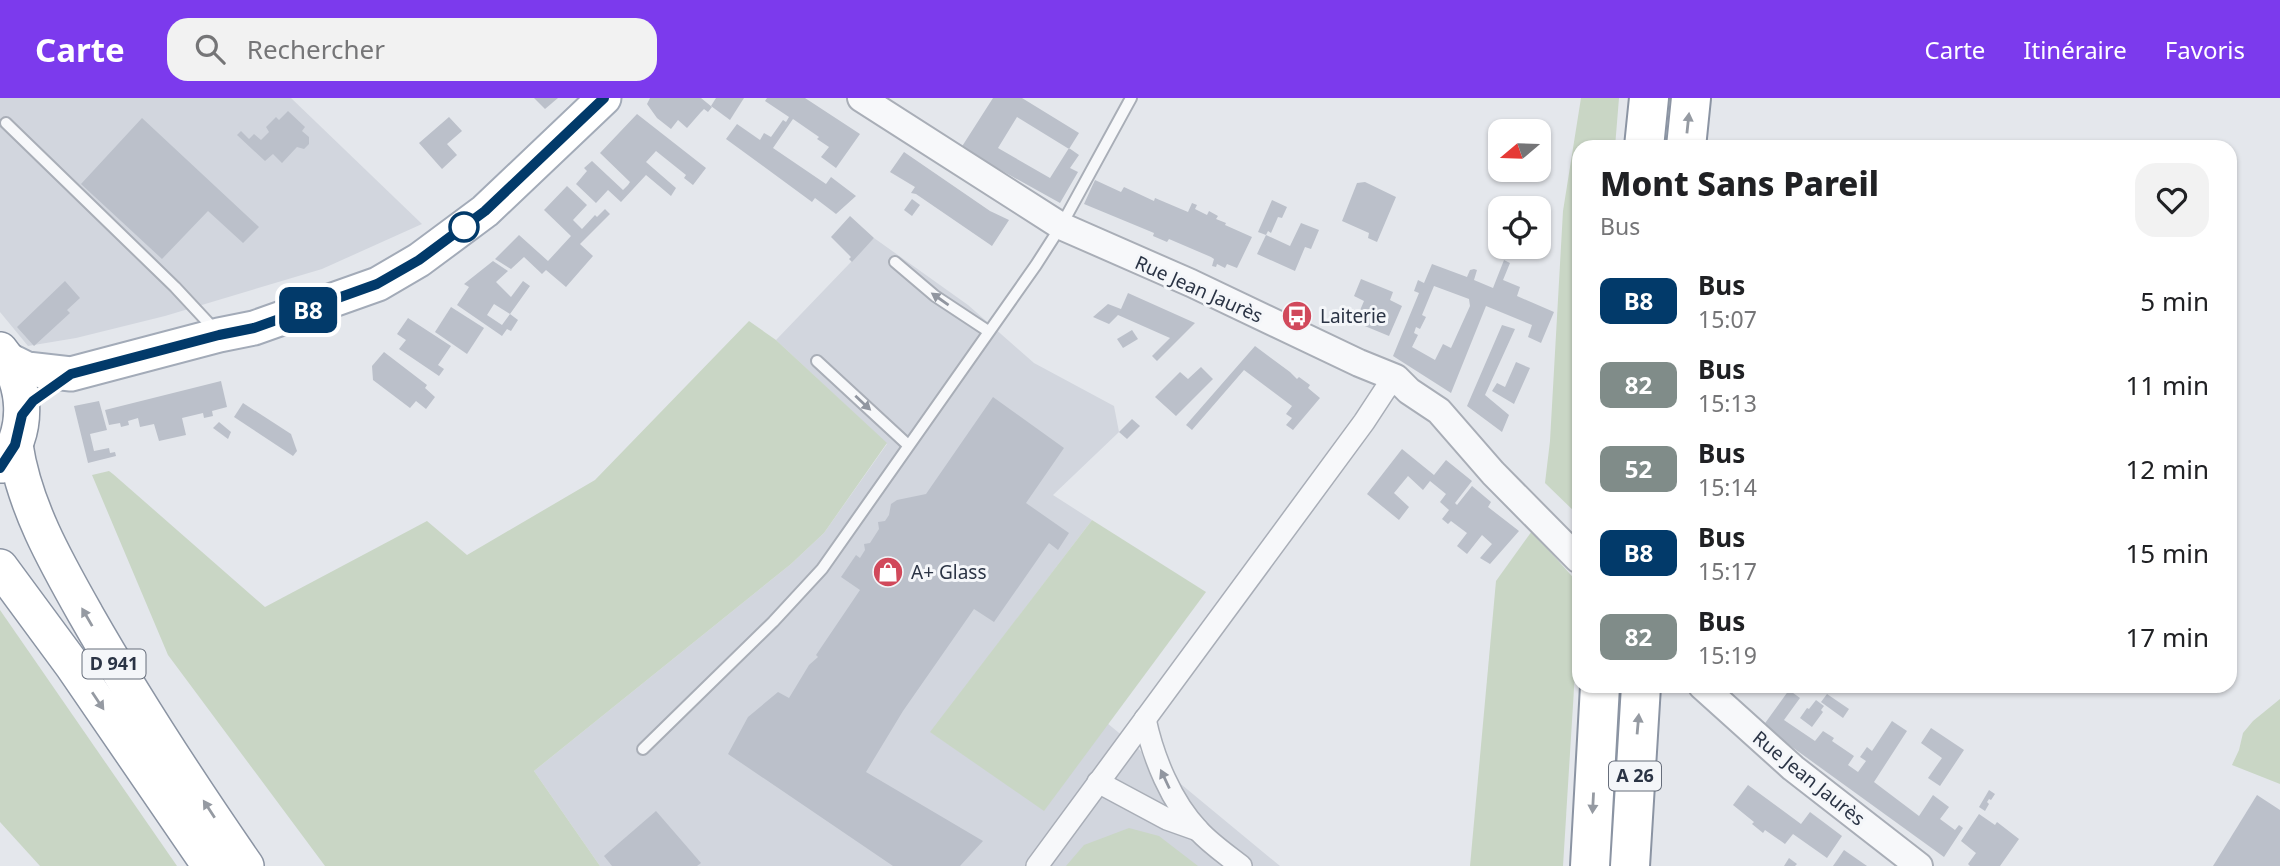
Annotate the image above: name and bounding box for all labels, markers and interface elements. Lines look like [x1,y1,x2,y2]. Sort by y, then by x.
search box [167,18,657,81]
text: Carte [35,27,125,72]
icon: search [191,30,229,68]
text: Rechercher [247,31,385,67]
text: Carte [1925,33,1985,66]
text: Itinéraire [2023,33,2127,66]
text: Favoris [2165,33,2245,66]
one-way arrow [1683,111,1694,133]
north arrow [1488,119,1550,182]
map controls [1488,119,1551,259]
text: Mont Sans Pareil [1600,161,1879,206]
button: heart [2135,163,2209,237]
button: locate [1488,196,1551,259]
text: Bus [1600,210,1640,242]
unlabelled marker [449,212,479,242]
street label: Rue Jean Jaurès [1131,249,1267,329]
text: Bus [1698,267,1745,303]
text: 5 min [2140,283,2209,319]
text: B8 [1624,284,1653,317]
line badge: B8 [276,287,340,333]
one-way arrow [931,292,949,306]
text: B8 [293,293,323,326]
bus stop icon: Laiterie [1280,299,1314,333]
place label: Laiterie [1320,303,1387,329]
text: 15:07 [1698,303,1757,335]
text: Bus [1698,351,1745,387]
text: 11 min [2125,367,2209,403]
text: 82 [1625,368,1652,401]
text: 15:13 [1698,387,1757,419]
one-way arrow [854,394,871,410]
text: Bus [1698,435,1745,471]
text: 12 min [2125,451,2209,487]
text: 52 [1625,452,1652,485]
text: 15:14 [1698,471,1757,503]
text: Bus [1698,519,1745,555]
text: 15 min [2125,535,2209,571]
text: B8 [1624,536,1653,569]
shop icon: A+ Glass [871,555,905,589]
text: 15:17 [1698,555,1757,587]
place label: A+ Glass [911,559,987,585]
text: Bus [1698,603,1745,639]
one-way arrow [81,607,93,626]
text: 17 min [2125,619,2209,655]
text: 82 [1625,620,1652,653]
text: 15:19 [1698,639,1757,671]
road number: D 941 [82,650,146,678]
one-way arrow [91,692,104,711]
one-way arrow [1633,713,1644,735]
street label: Rue Jean Jaurès [1747,725,1871,831]
road number: A 26 [1609,762,1661,790]
one-way arrow [1159,769,1171,789]
one-way arrow [1587,792,1598,814]
one-way arrow [202,799,215,819]

